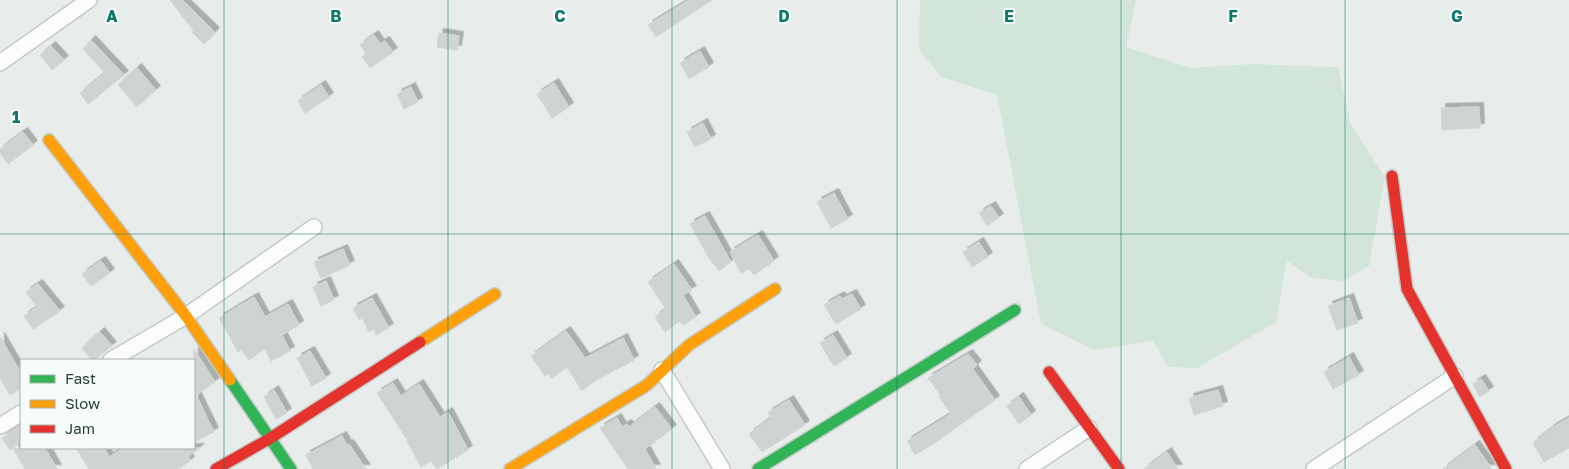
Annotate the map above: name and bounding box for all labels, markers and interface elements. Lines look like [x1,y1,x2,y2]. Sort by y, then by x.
text: A [106,6,118,26]
text: B [330,6,342,26]
text: C [554,6,566,26]
text: D [778,6,790,26]
text: E [1004,6,1014,26]
text: F [1228,6,1238,26]
text: G [1451,6,1463,26]
text: 1 [12,107,20,127]
legend [20,359,195,449]
text: Fast [65,369,96,387]
text: Slow [65,394,100,412]
text: Jam [65,419,95,437]

